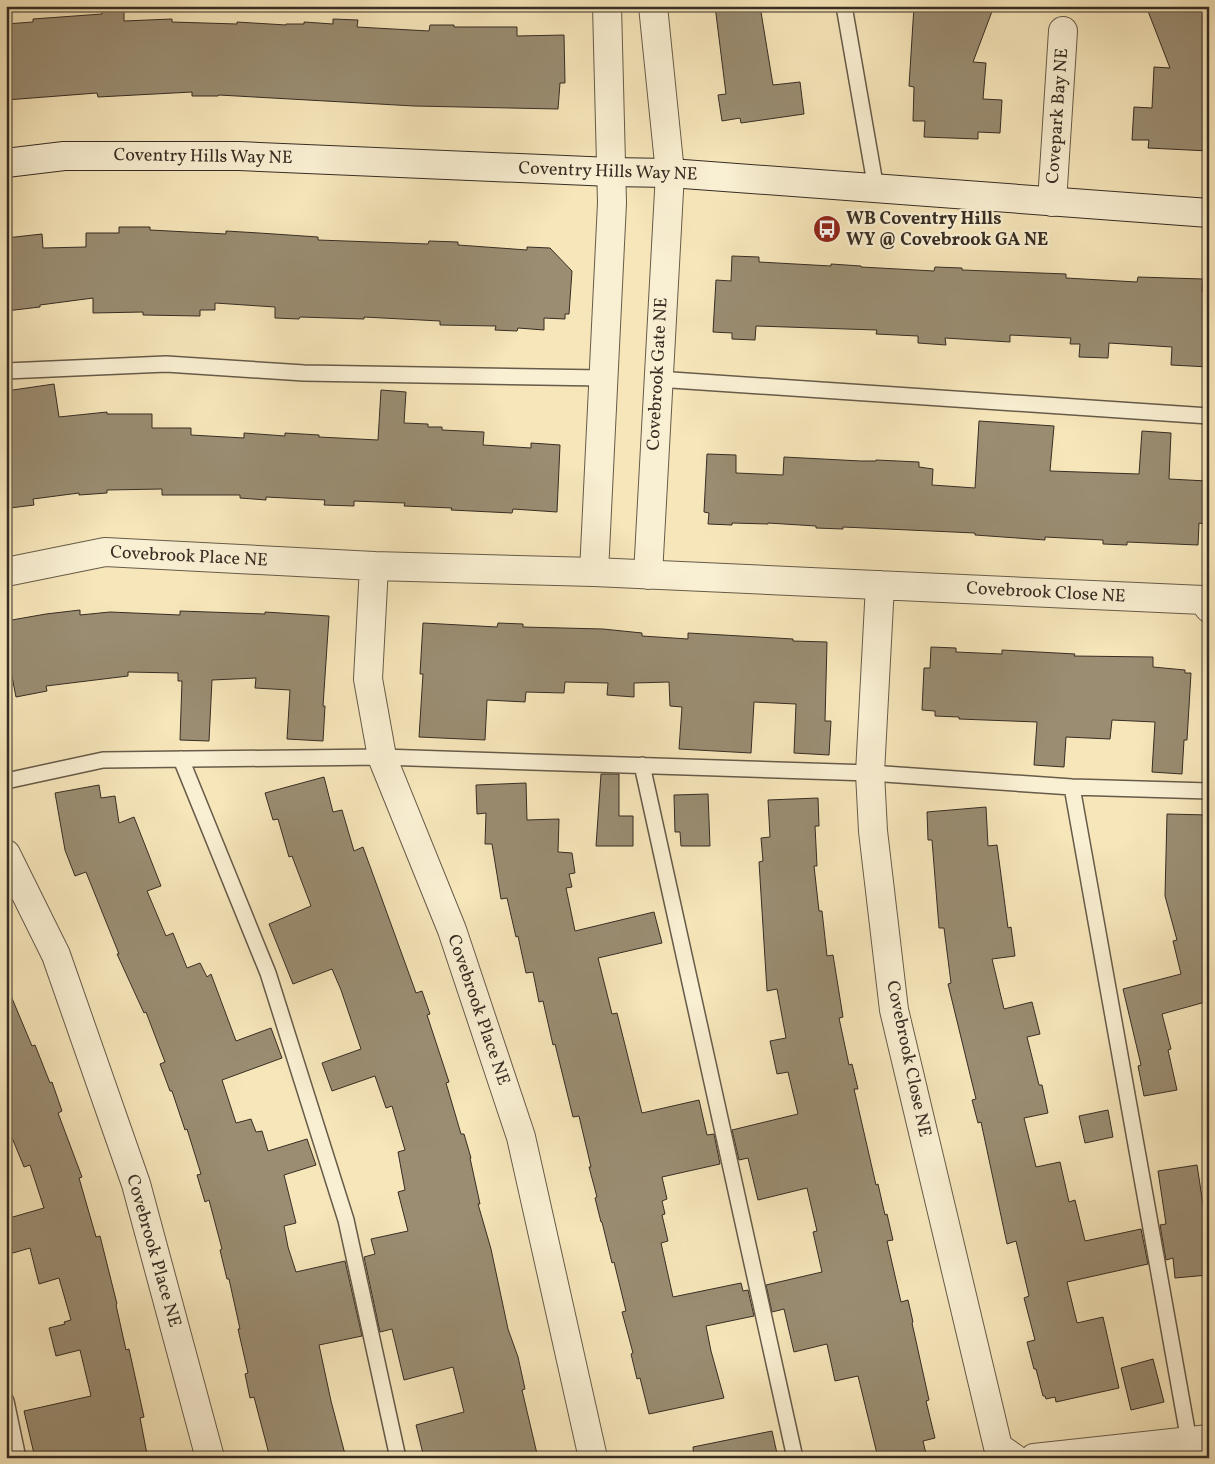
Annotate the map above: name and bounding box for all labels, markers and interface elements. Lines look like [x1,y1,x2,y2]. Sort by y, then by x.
street label: Covepark Bay NE [1041,47,1075,185]
street label: Coventry Hills Way NE [113,143,293,171]
street label: Coventry Hills Way NE [518,156,698,188]
place label: WB Coventry Hills WY @ Covebrook GA NE [846,207,1048,253]
bus stop icon: WB Coventry Hills WY @ Covebrook GA NE [812,214,842,244]
street label: Covebrook Gate NE [642,297,674,451]
street label: Covebrook Place NE [109,540,269,574]
street label: Covebrook Close NE [966,576,1126,610]
street label: Covebrook Place NE [440,931,516,1089]
street label: Covebrook Close NE [879,978,937,1140]
street label: Covebrook Place NE [119,1172,187,1331]

